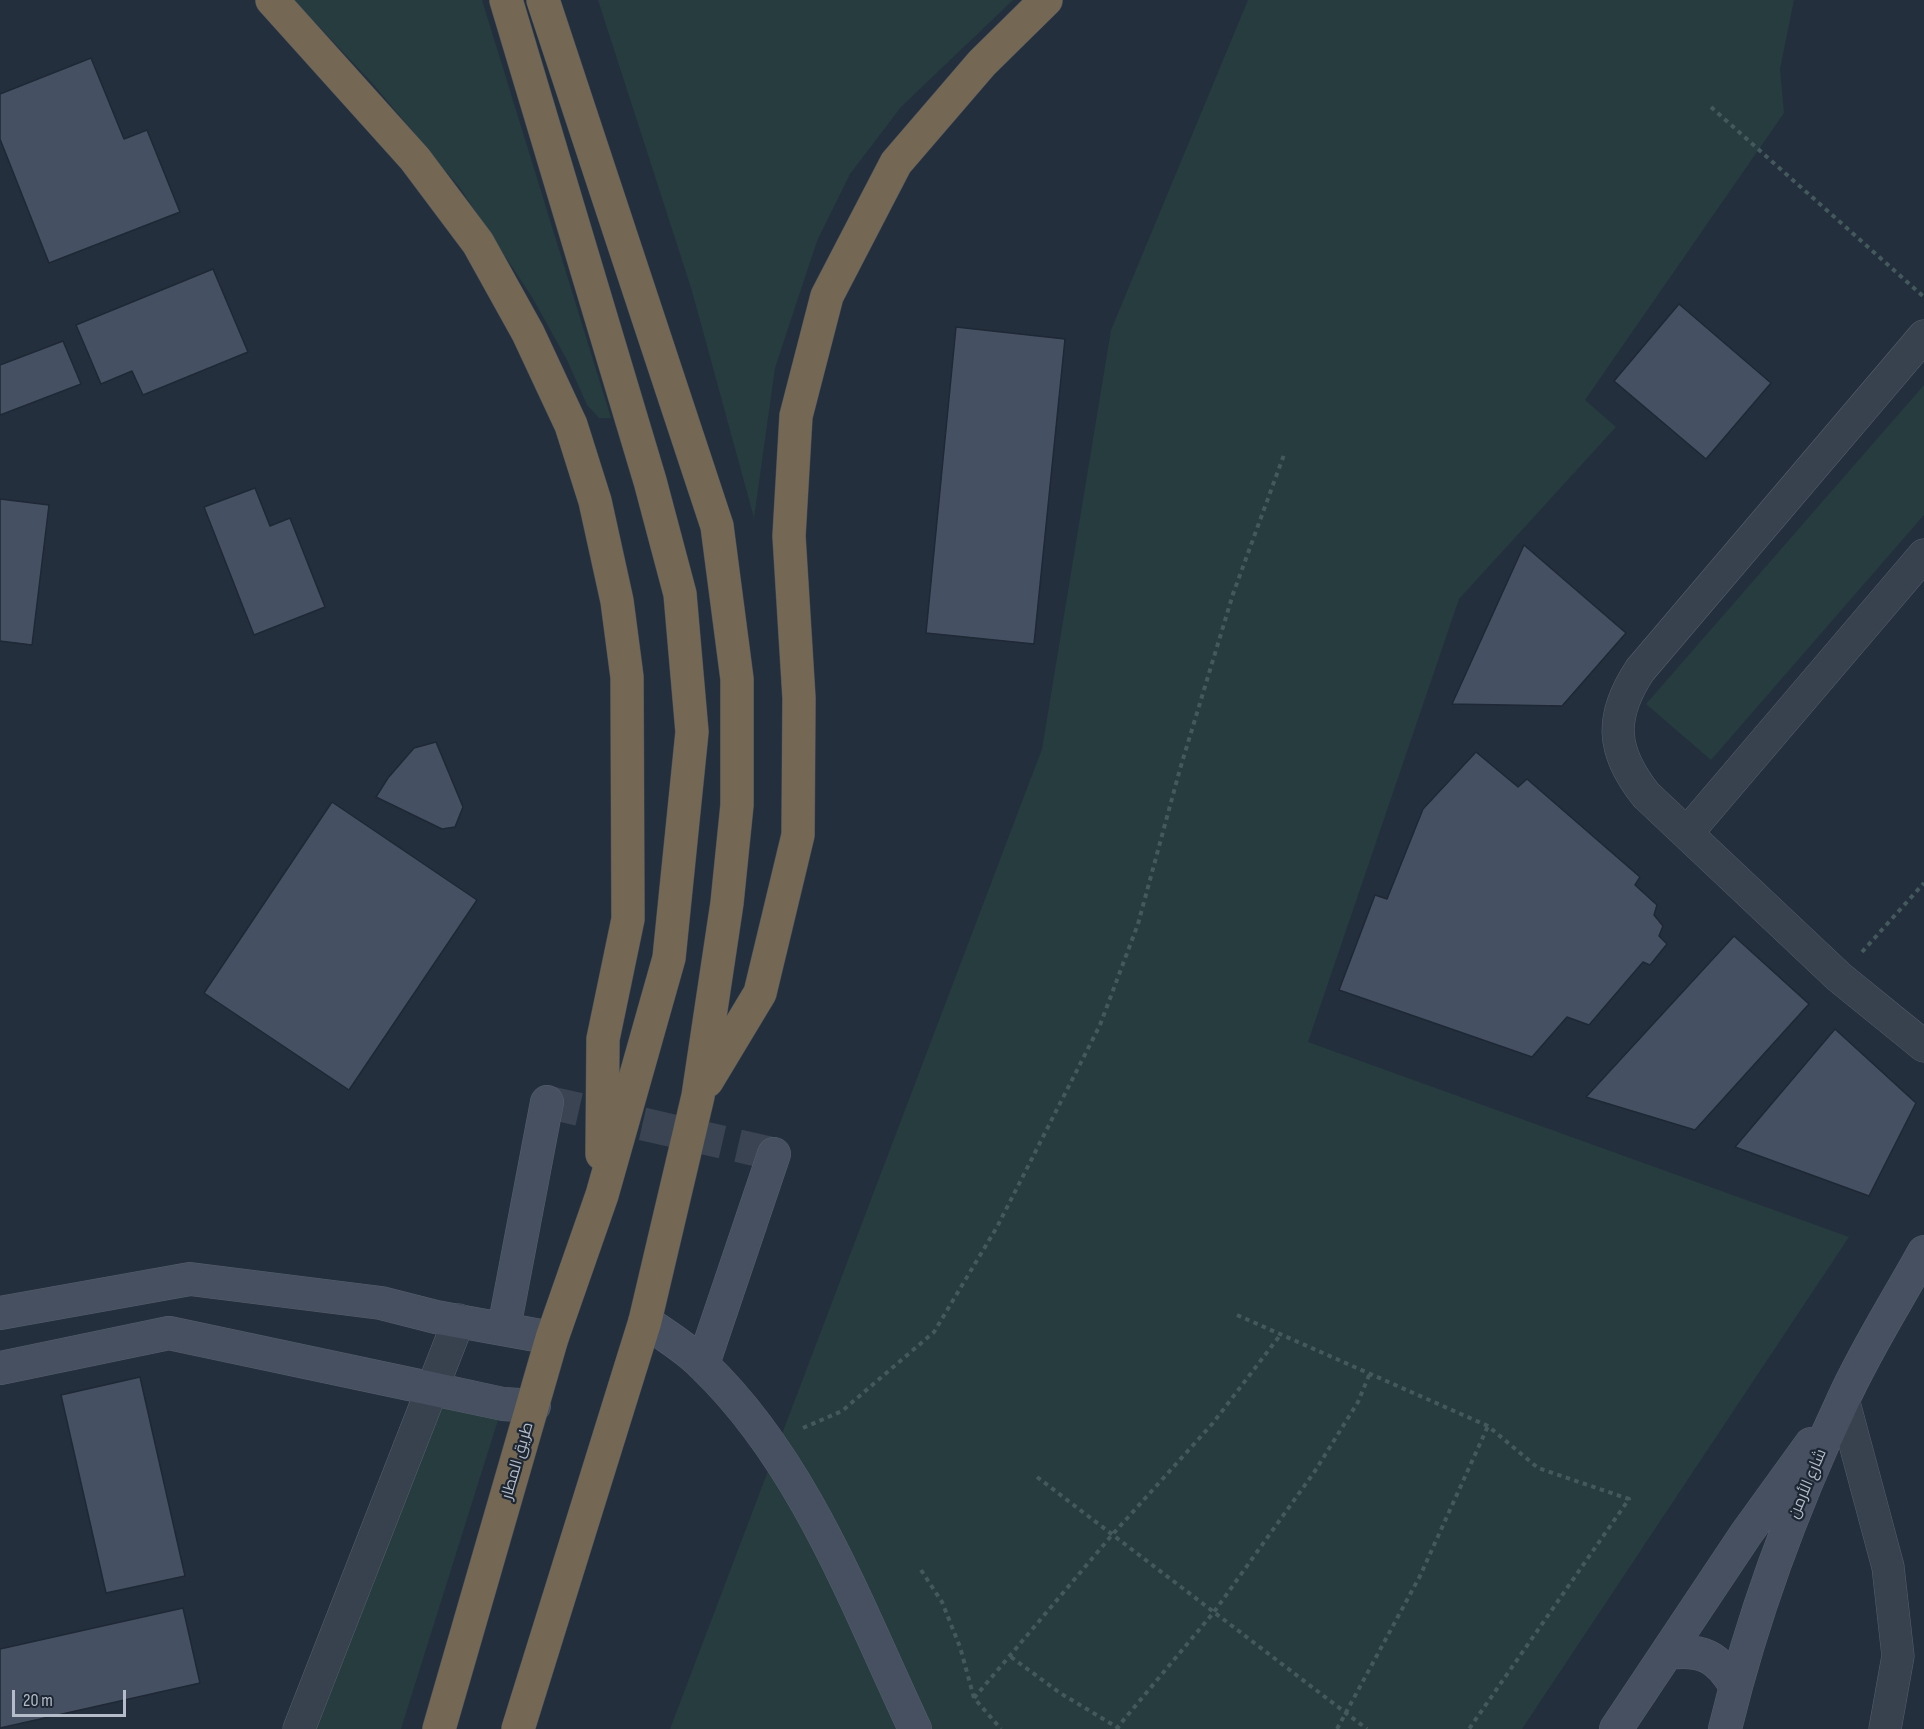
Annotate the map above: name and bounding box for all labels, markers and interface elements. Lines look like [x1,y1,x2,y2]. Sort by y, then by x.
street label: طريق المطار [498,1420,538,1502]
street label: شارع الأرمن [1785,1446,1831,1522]
scale bar [15,1678,129,1716]
text: 20 m [23,1690,53,1711]

